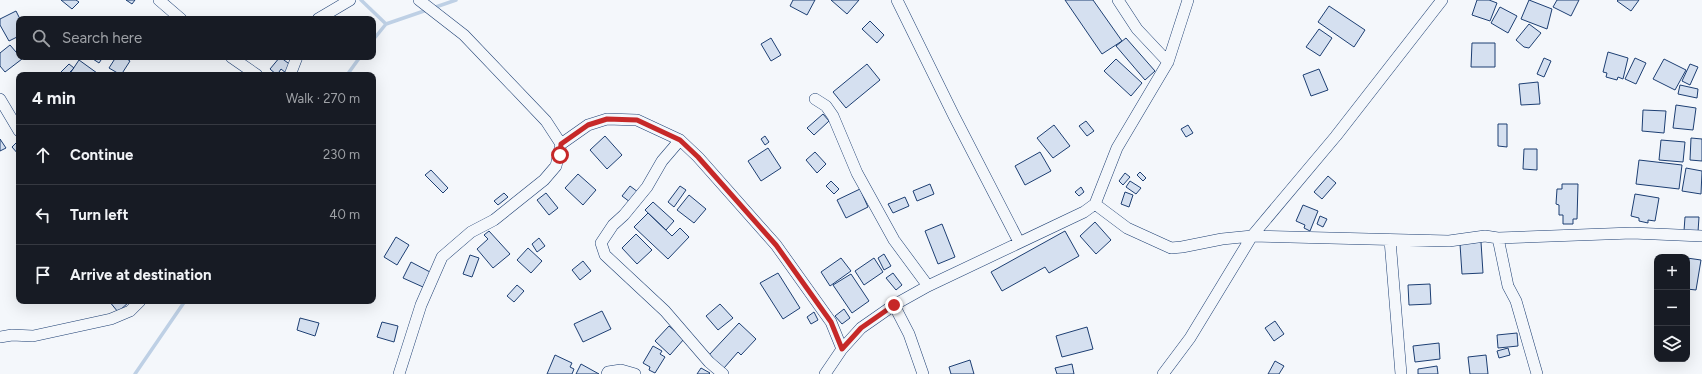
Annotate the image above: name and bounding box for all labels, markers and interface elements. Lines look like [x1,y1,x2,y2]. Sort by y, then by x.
search box [16,16,376,60]
icon: search [30,27,52,49]
text: Search here [62,29,142,47]
text: 4 min [32,88,76,108]
text: Walk · 270 m [286,91,360,106]
icon: ahead [32,144,54,166]
text: Continue [70,146,133,164]
route start [551,146,569,164]
text: 230 m [323,147,360,162]
icon: left [32,204,54,226]
text: Turn left [70,206,128,224]
text: 40 m [329,207,360,222]
map controls [1654,254,1690,362]
button: + [1654,254,1690,290]
icon: arrive [32,264,54,286]
text: Arrive at destination [70,266,211,284]
button: − [1654,290,1690,326]
route end [885,296,903,314]
button: layers [1654,326,1690,362]

